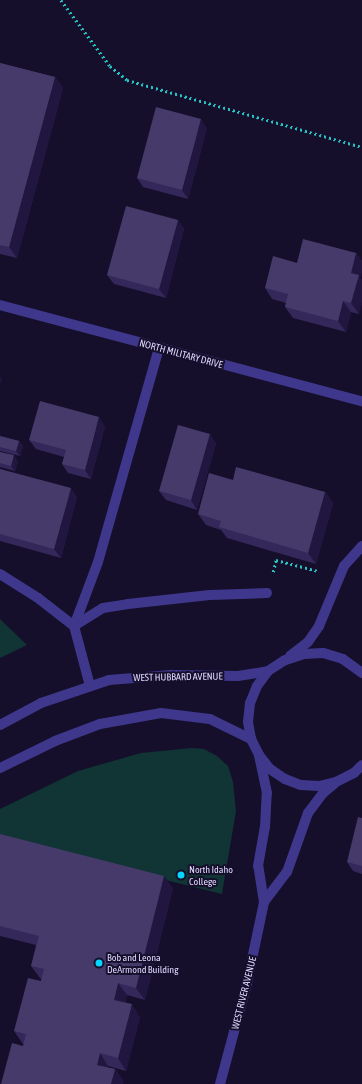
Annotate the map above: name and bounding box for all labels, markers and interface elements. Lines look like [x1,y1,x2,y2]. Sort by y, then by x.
street label: NORTH MILITARY DRIVE [138,337,224,371]
street label: WEST HUBBARD AVENUE [133,670,223,684]
place label: North Idaho College [189,863,233,886]
marker: North Idaho College [176,870,186,880]
place label: Bob and Leona DeArmond Building [107,951,178,974]
street label: WEST RIVER AVENUE [229,955,259,1031]
marker: Bob and Leona DeArmond Building [94,958,104,968]

